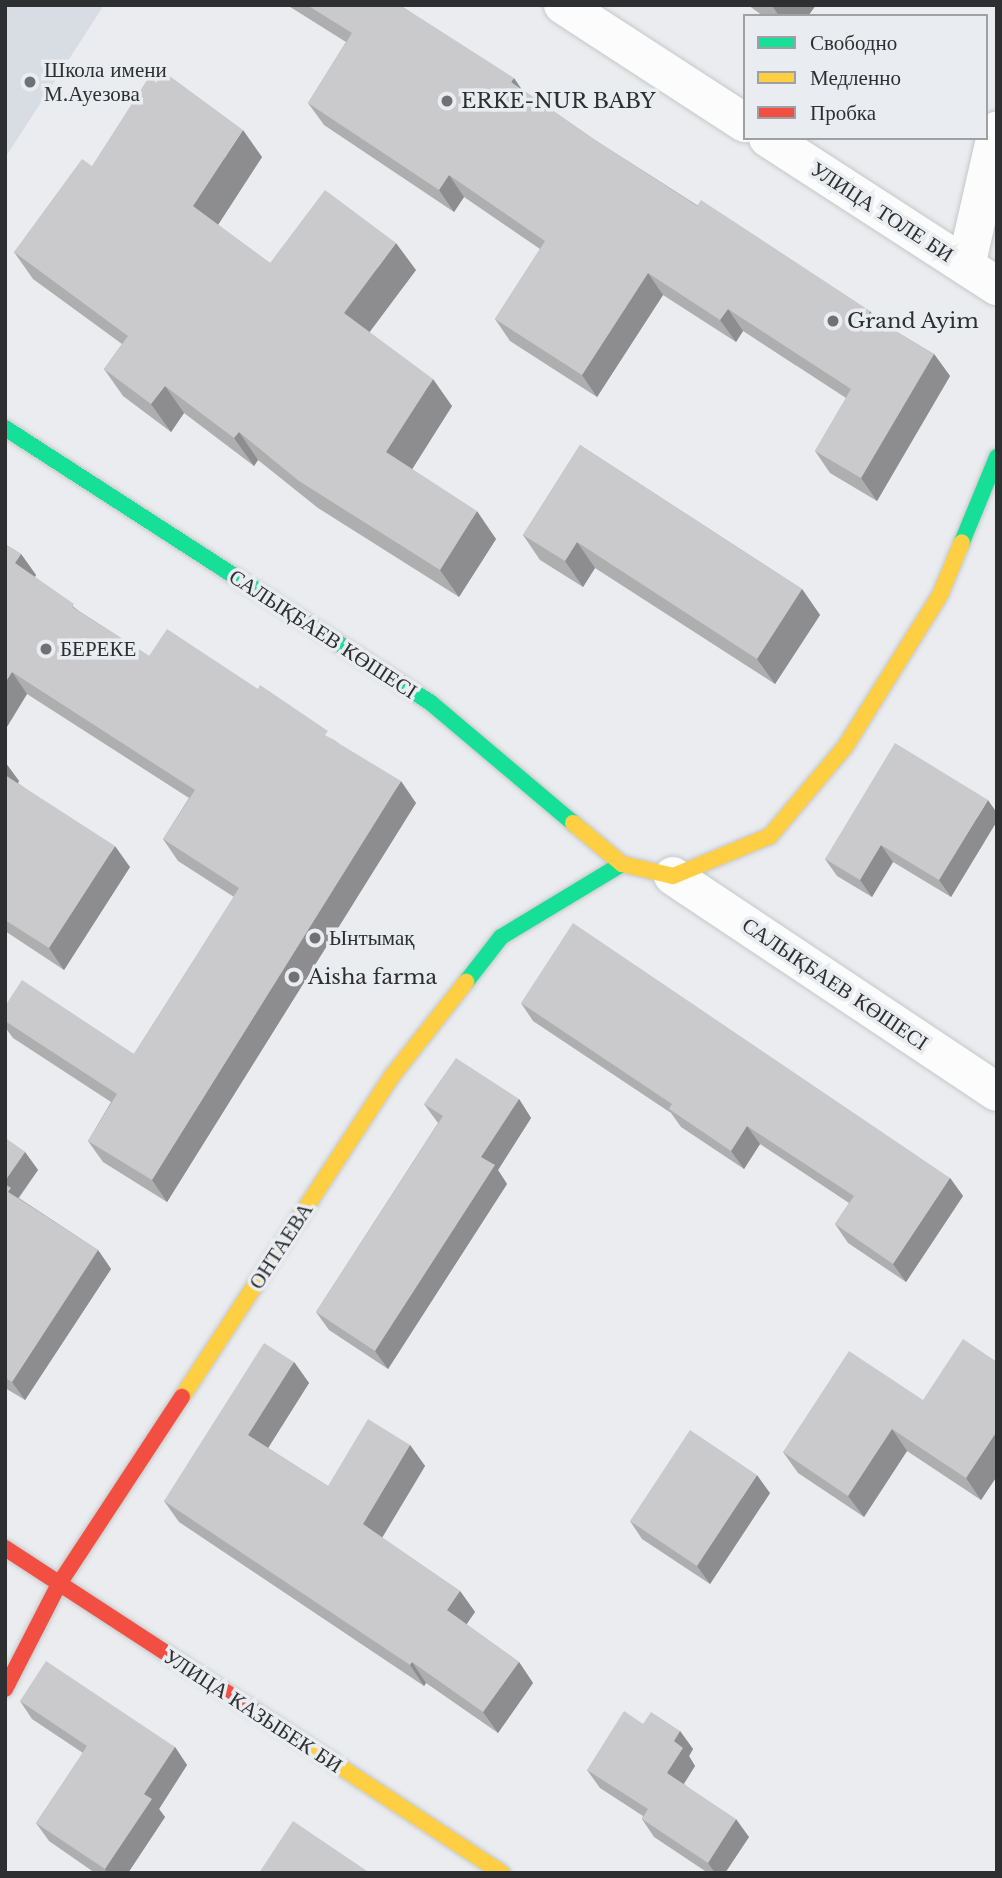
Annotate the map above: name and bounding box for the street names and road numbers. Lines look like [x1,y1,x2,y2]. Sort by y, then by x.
street label: УЛИЦА ТОЛЕ БИ [806,156,958,268]
street label: САЛЫҚБАЕВ КӨШЕСІ [224,564,422,704]
street label: САЛЫҚБАЕВ КӨШЕСІ [737,912,933,1056]
street label: ОНТАЕВА [244,1198,318,1294]
street label: УЛИЦА КАЗЫБЕК БИ [159,1644,347,1778]

